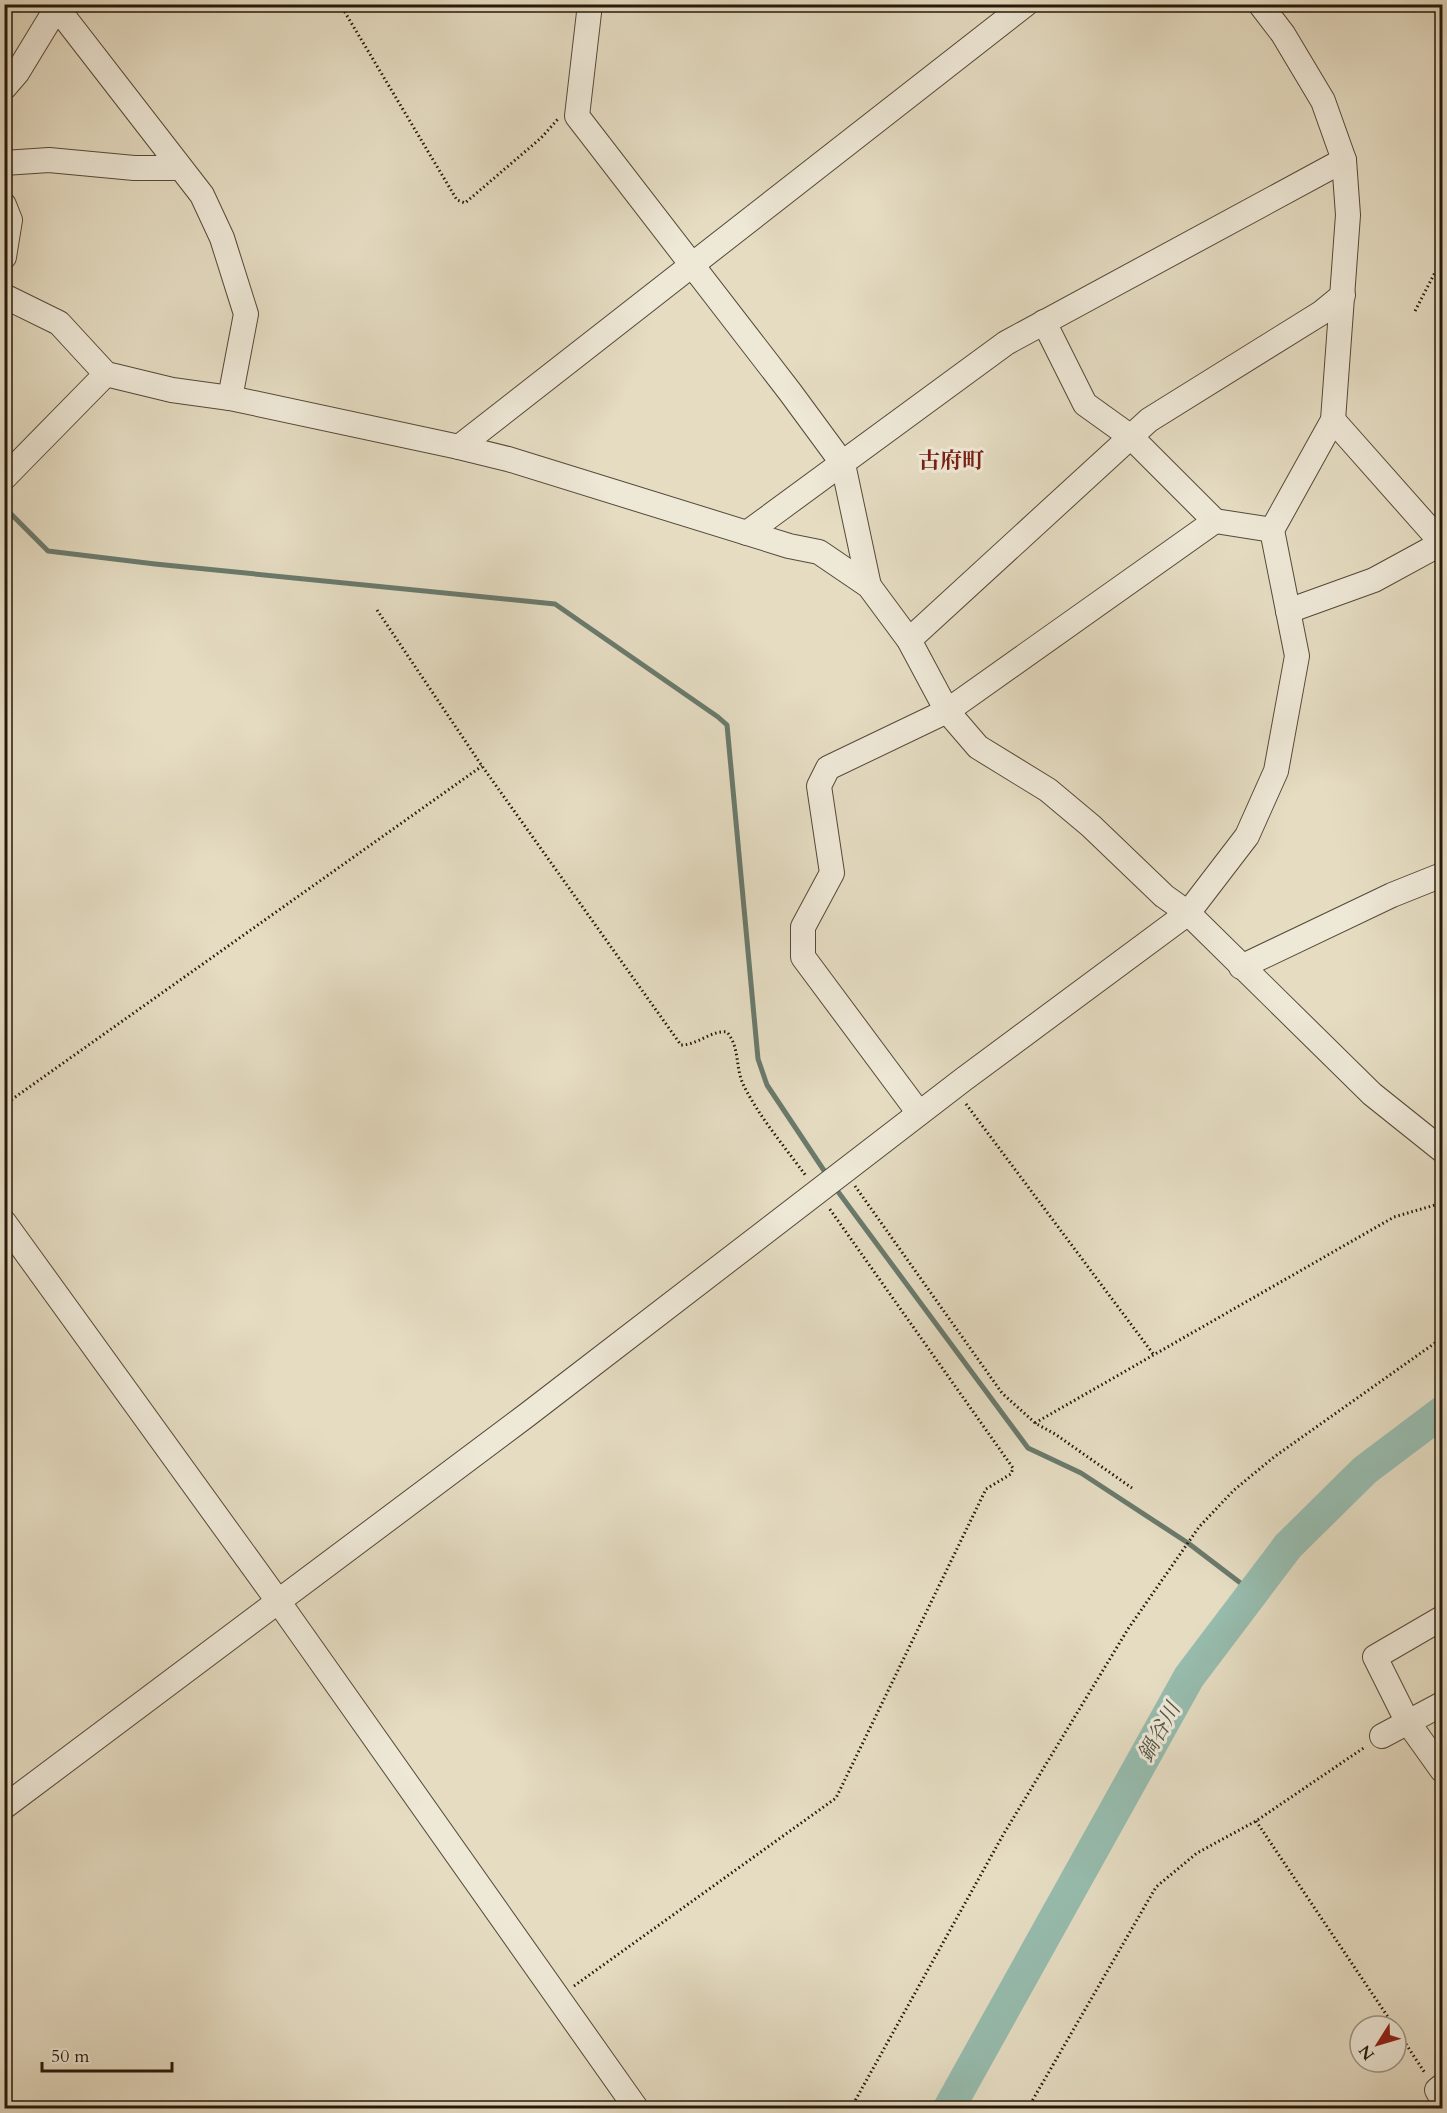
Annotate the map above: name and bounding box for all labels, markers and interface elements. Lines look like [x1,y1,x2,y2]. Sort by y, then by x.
district label: 古府町 [918,446,984,476]
water label: 鍋谷川 [1131,1696,1188,1767]
north arrow [1348,2014,1408,2074]
scale bar [42,2035,172,2073]
text: N [1354,2040,1380,2065]
text: 50 m [51,2044,90,2069]

